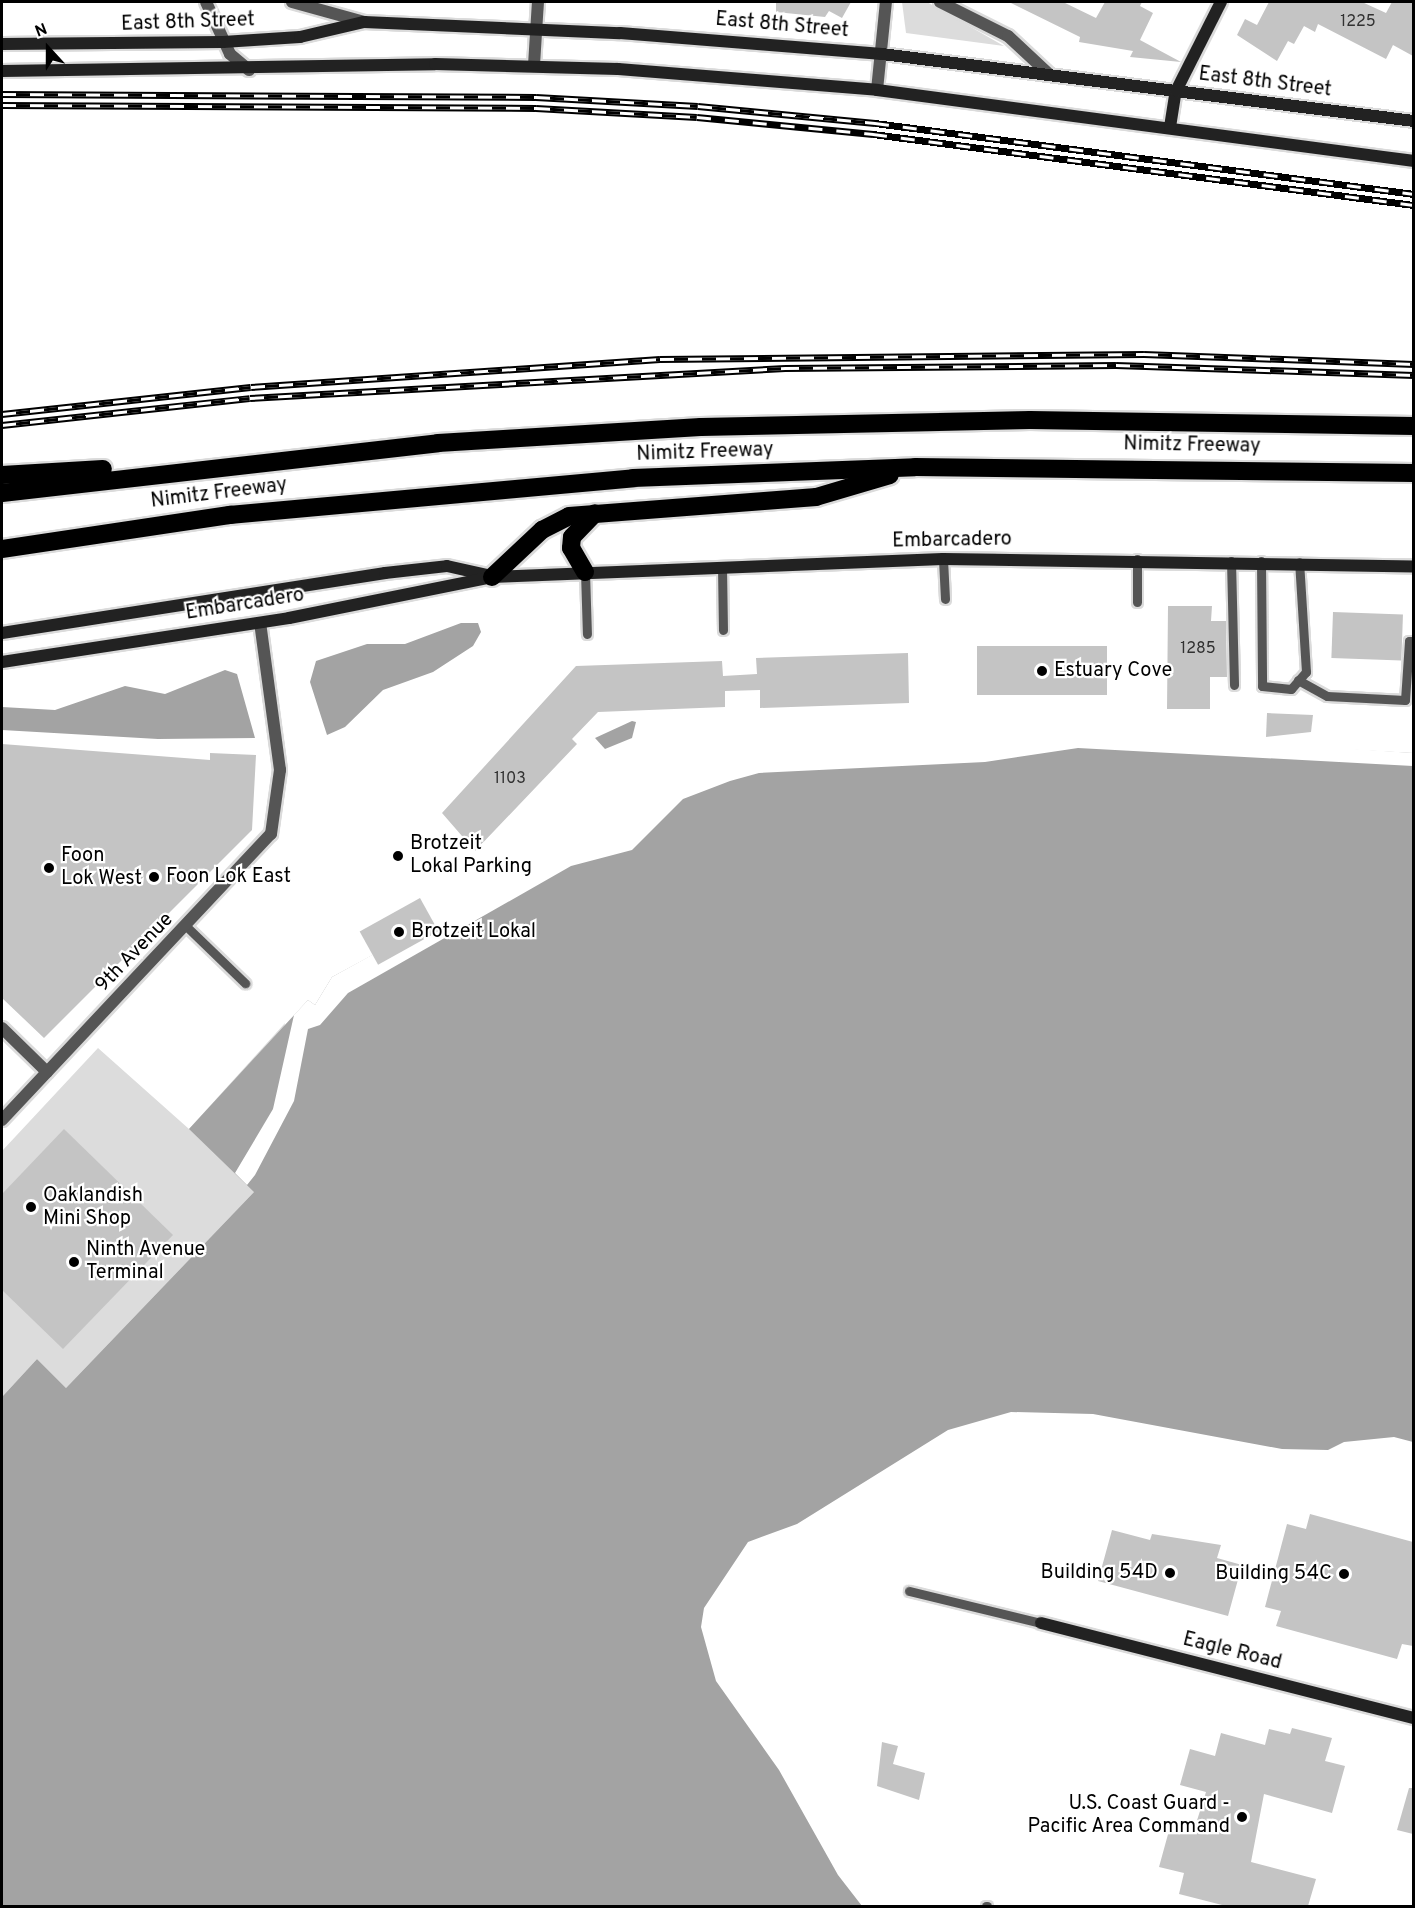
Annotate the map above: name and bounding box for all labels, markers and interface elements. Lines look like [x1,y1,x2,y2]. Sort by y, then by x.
street label: East 8th Street [714,8,850,44]
street label: East 8th Street [121,9,255,37]
house number: 1225 [1340,12,1376,32]
north arrow [18,18,78,78]
text: N [33,20,51,43]
street label: East 8th Street [1197,63,1333,103]
street label: Nimitz Freeway [1123,433,1261,459]
street label: Nimitz Freeway [636,439,774,467]
street label: Nimitz Freeway [149,474,289,514]
street label: Embarcadero [892,528,1012,554]
street label: Embarcadero [184,584,306,626]
house number: 1285 [1180,639,1216,659]
place label: Estuary Cove [1054,659,1172,683]
marker: Estuary Cove [1035,664,1049,678]
house number: 1103 [494,769,526,789]
place label: Brotzeit Lokal Parking [410,832,532,879]
place label: Foon Lok West [61,844,142,891]
marker: Brotzeit Lokal Parking [391,849,405,863]
marker: Foon Lok West [42,861,56,875]
place label: Foon Lok East [166,865,291,889]
marker: Foon Lok East [147,870,161,884]
street label: 9th Avenue [91,908,179,998]
place label: Brotzeit Lokal [411,920,536,944]
marker: Brotzeit Lokal [392,925,406,939]
place label: Oaklandish Mini Shop [43,1184,143,1231]
marker: Oaklandish Mini Shop [24,1200,38,1214]
place label: Ninth Avenue Terminal [86,1238,206,1285]
marker: Ninth Avenue Terminal [67,1255,81,1269]
place label: Building 54D [1041,1561,1158,1585]
place label: Building 54C [1215,1562,1332,1586]
marker: Building 54D [1163,1566,1177,1580]
marker: Building 54C [1337,1567,1351,1581]
street label: Eagle Road [1180,1628,1284,1676]
place label: U.S. Coast Guard - Pacific Area Command [1027,1793,1230,1840]
marker: U.S. Coast Guard - Pacific Area Command [1235,1810,1249,1824]

